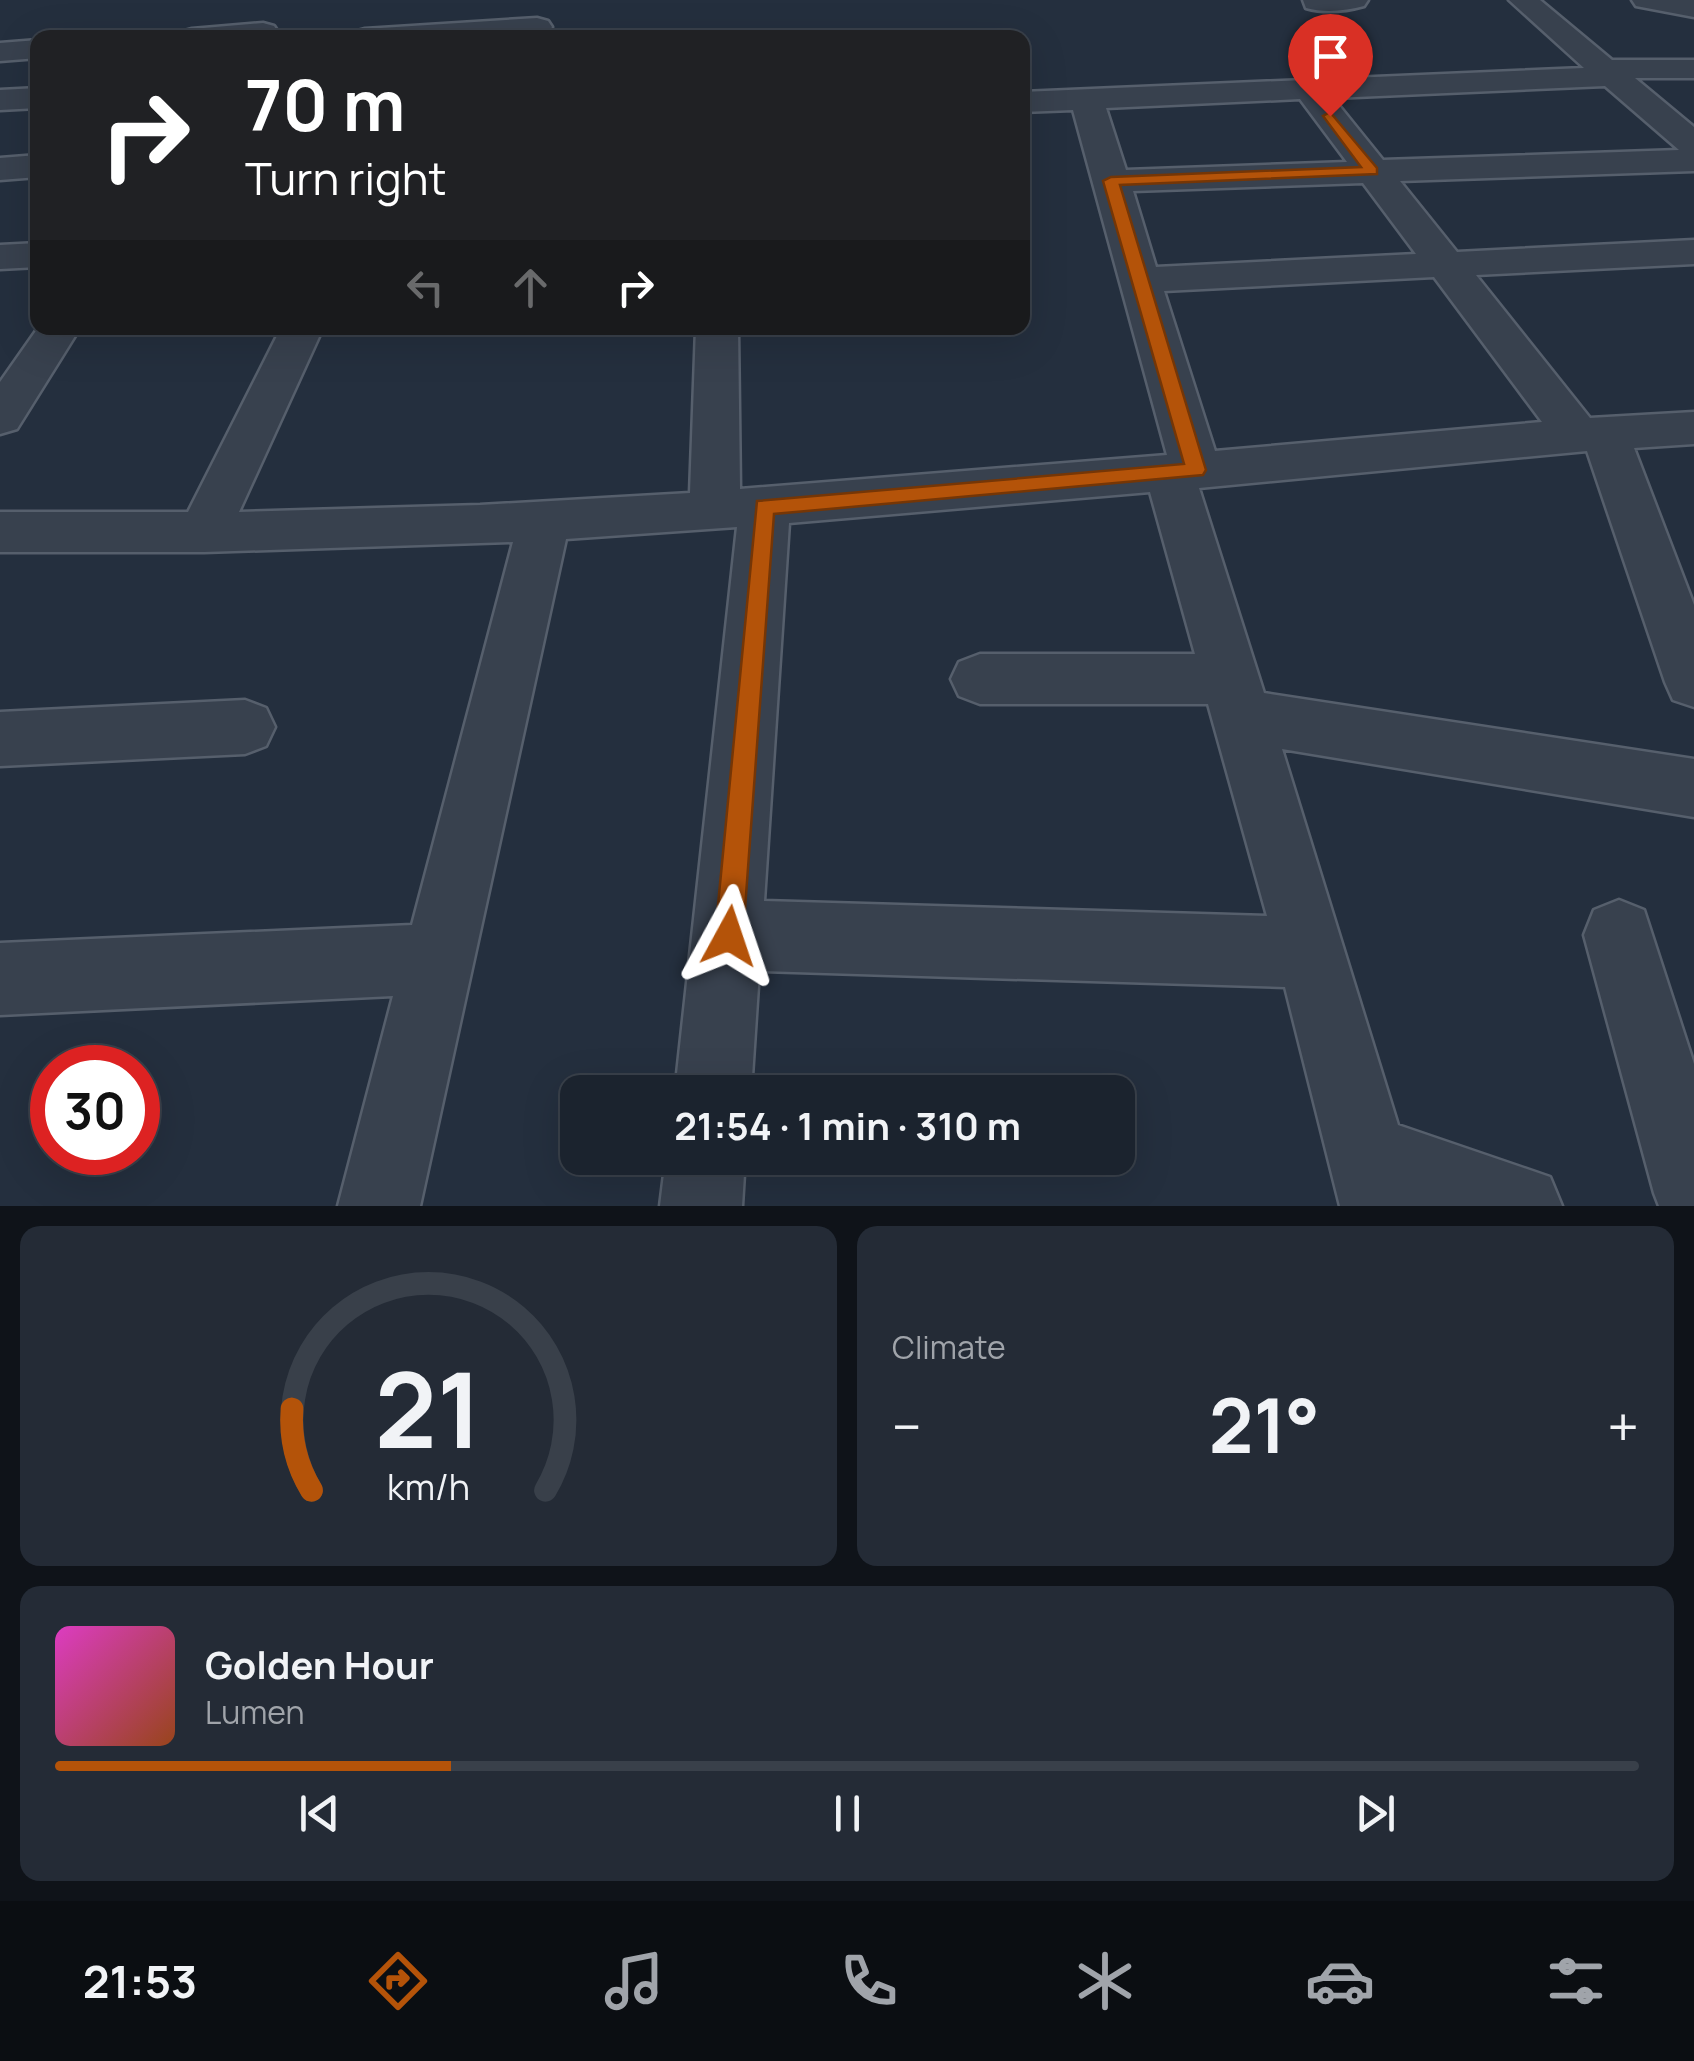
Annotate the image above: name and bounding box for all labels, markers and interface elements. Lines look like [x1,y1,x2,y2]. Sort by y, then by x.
pin [1288,14,1373,117]
icon: arrive [1303,29,1358,84]
text: 70 m [245,56,405,152]
icon: right [80,70,210,200]
text: Turn right [245,147,446,209]
icon: left [398,260,453,315]
icon: ahead [503,260,558,315]
icon: right [608,260,663,315]
position arrow [677,884,781,988]
speed limit sign: 30 [30,1045,160,1175]
text: 21:54 · 1 min · 310 m [674,1099,1021,1151]
text: Climate [892,1325,1006,1369]
text: 21 [375,1337,482,1479]
text: 21° [1209,1373,1320,1476]
text: − [892,1388,922,1464]
text: + [1607,1388,1639,1464]
text: km/h [387,1462,470,1511]
text: Golden Hour [205,1638,434,1690]
text: Lumen [205,1690,305,1734]
icon: previous [292,1786,347,1841]
icon: pause [820,1786,875,1841]
icon: next [1348,1786,1403,1841]
icon: directions [363,1946,433,2016]
icon: music [599,1946,669,2016]
icon: phone [834,1946,904,2016]
icon: climate [1070,1946,1140,2016]
icon: car [1305,1946,1375,2016]
icon: filters [1541,1946,1611,2016]
text: 21:53 [83,1950,197,2012]

